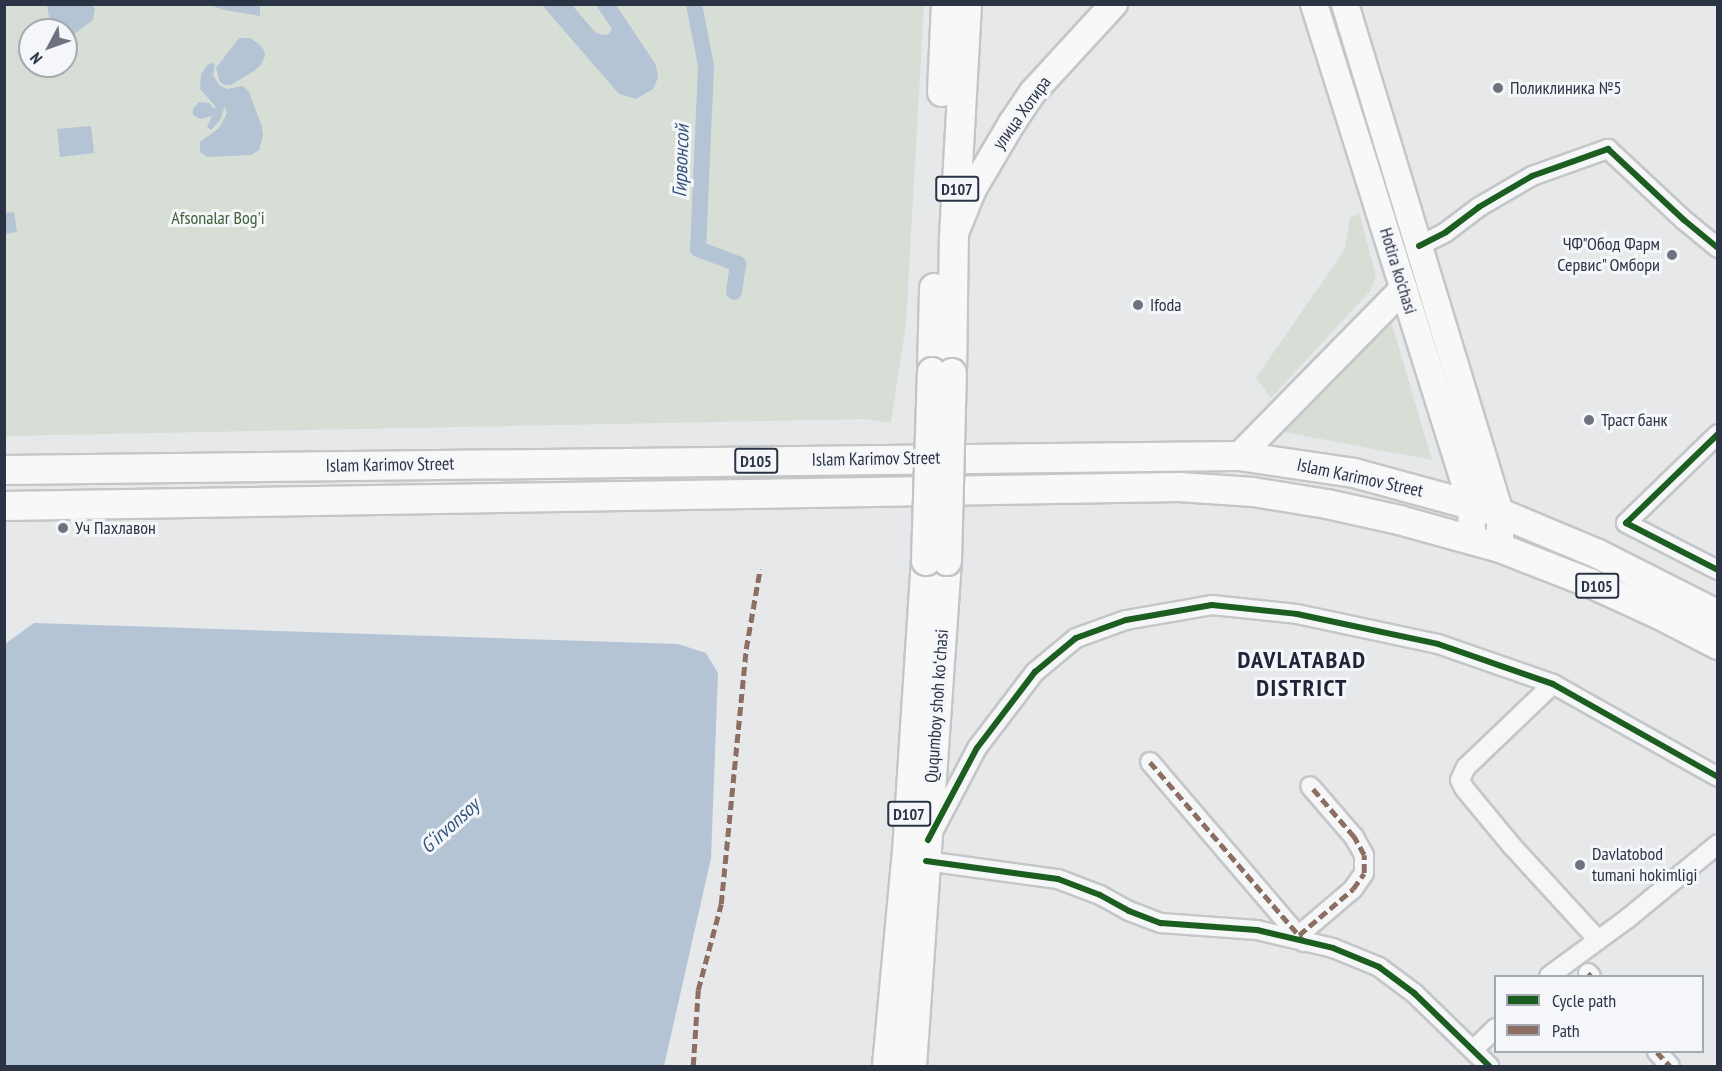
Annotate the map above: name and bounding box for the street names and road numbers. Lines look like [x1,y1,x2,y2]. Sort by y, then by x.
street label: улица Хотира [988,72,1056,154]
road number: D107 [934,176,980,202]
street label: Hotira ko'chasi [1375,225,1421,317]
street label: Islam Karimov Street [811,447,941,471]
road number: D105 [734,448,778,474]
street label: Islam Karimov Street [325,453,455,477]
street label: Islam Karimov Street [1295,454,1425,502]
road number: D105 [1574,573,1620,599]
street label: Ququmboy shoh koʻchasi [921,628,953,784]
road number: D107 [886,801,932,827]

